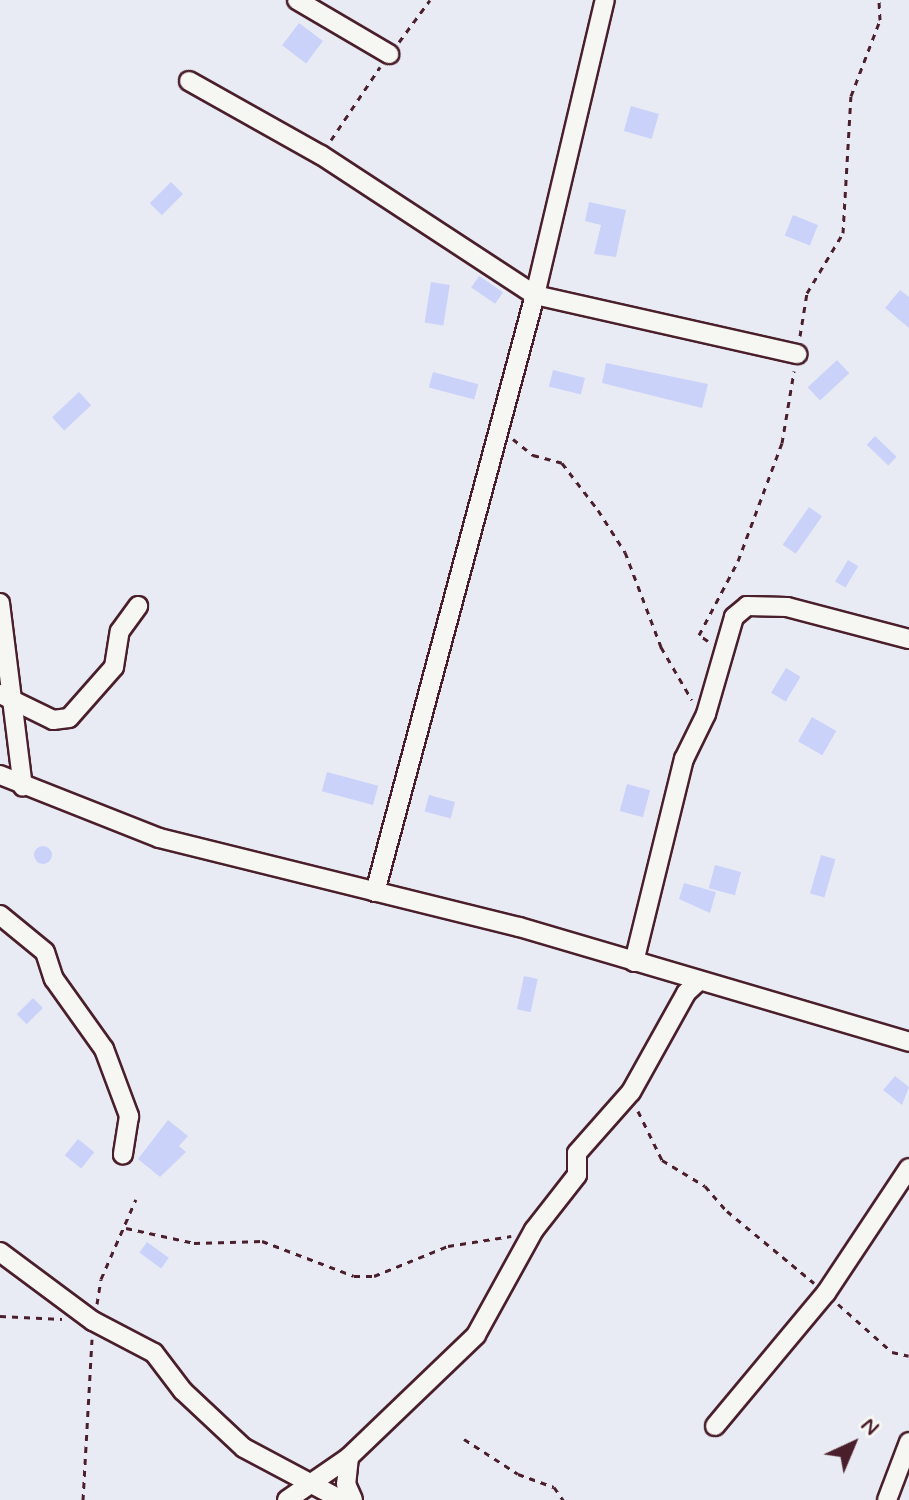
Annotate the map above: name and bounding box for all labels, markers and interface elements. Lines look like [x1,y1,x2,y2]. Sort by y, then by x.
north arrow [813,1404,893,1484]
text: N [855,1412,885,1442]

